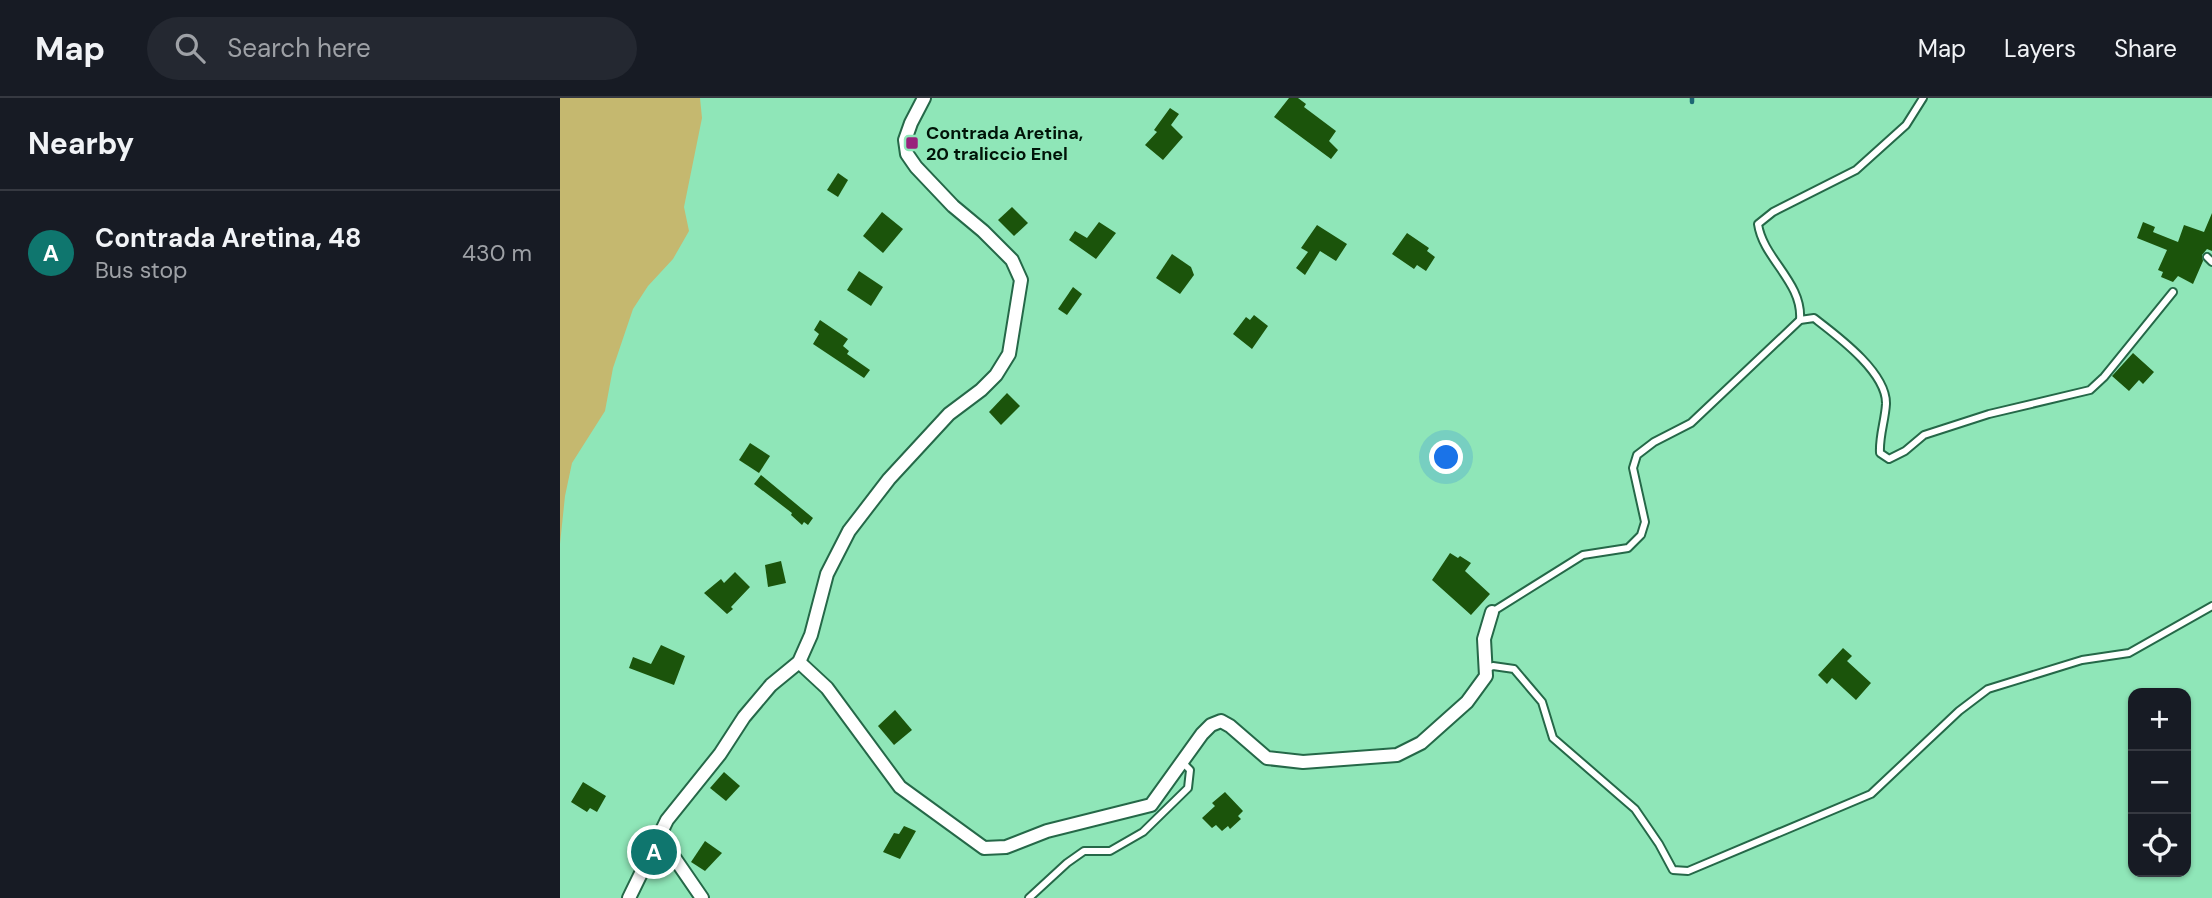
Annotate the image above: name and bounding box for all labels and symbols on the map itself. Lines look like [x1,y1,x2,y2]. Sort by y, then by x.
place label: Contrada Aretina, 20 traliccio Enel [926,121,1083,166]
marker: Contrada Aretina, 20 traliccio Enel [904,135,920,151]
your location [1429,440,1463,474]
pin: A [631,826,677,878]

